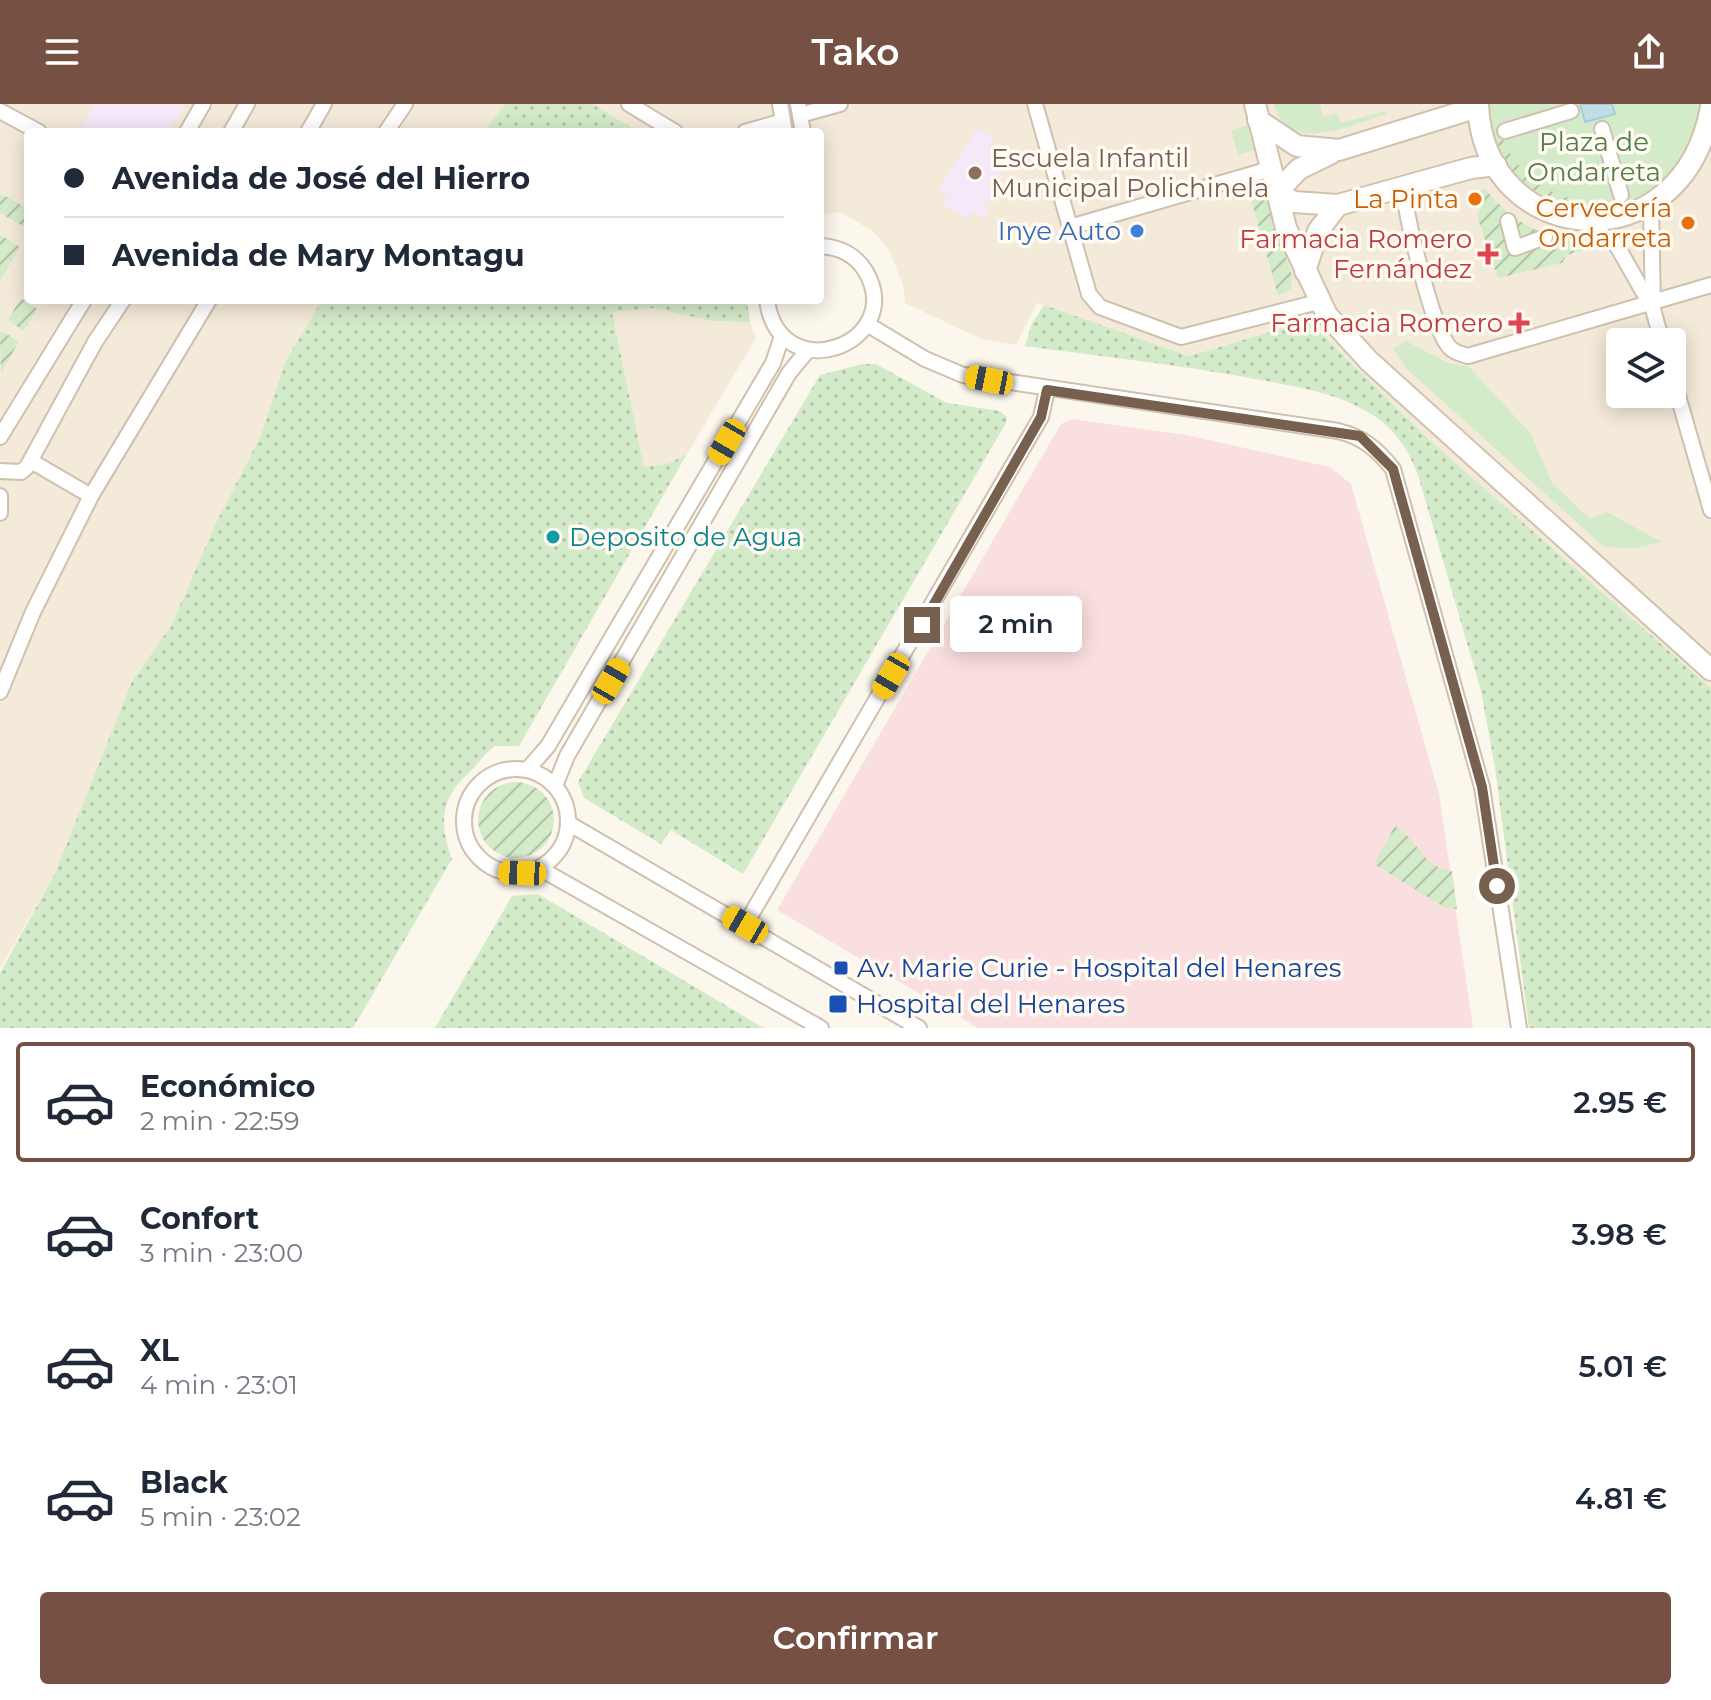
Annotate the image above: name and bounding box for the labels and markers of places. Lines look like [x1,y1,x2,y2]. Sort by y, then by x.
place label: Escuela Infantil Municipal Polichinela [991,142,1269,204]
marker: Escuela Infantil Municipal Polichinela [966,164,984,182]
place label: La Pinta [1353,183,1459,215]
marker: La Pinta [1466,190,1484,208]
place label: Cervecería Ondarreta [1536,192,1672,254]
marker: Cervecería Ondarreta [1679,214,1697,232]
place label: Inye Auto [998,215,1121,247]
marker: Inye Auto [1128,222,1146,240]
place label: Farmacia Romero Fernández [1239,223,1472,285]
marker: Farmacia Romero Fernández [1479,245,1497,263]
place label: Farmacia Romero [1270,307,1503,339]
marker: Farmacia Romero [1510,314,1528,332]
place label: Deposito de Agua [569,521,802,553]
marker: Deposito de Agua [544,528,562,546]
place label: Av. Marie Curie - Hospital del Henares [857,952,1341,984]
marker: Av. Marie Curie - Hospital del Henares [832,959,850,977]
place label: Hospital del Henares [856,988,1125,1020]
marker: Hospital del Henares [827,993,849,1015]

